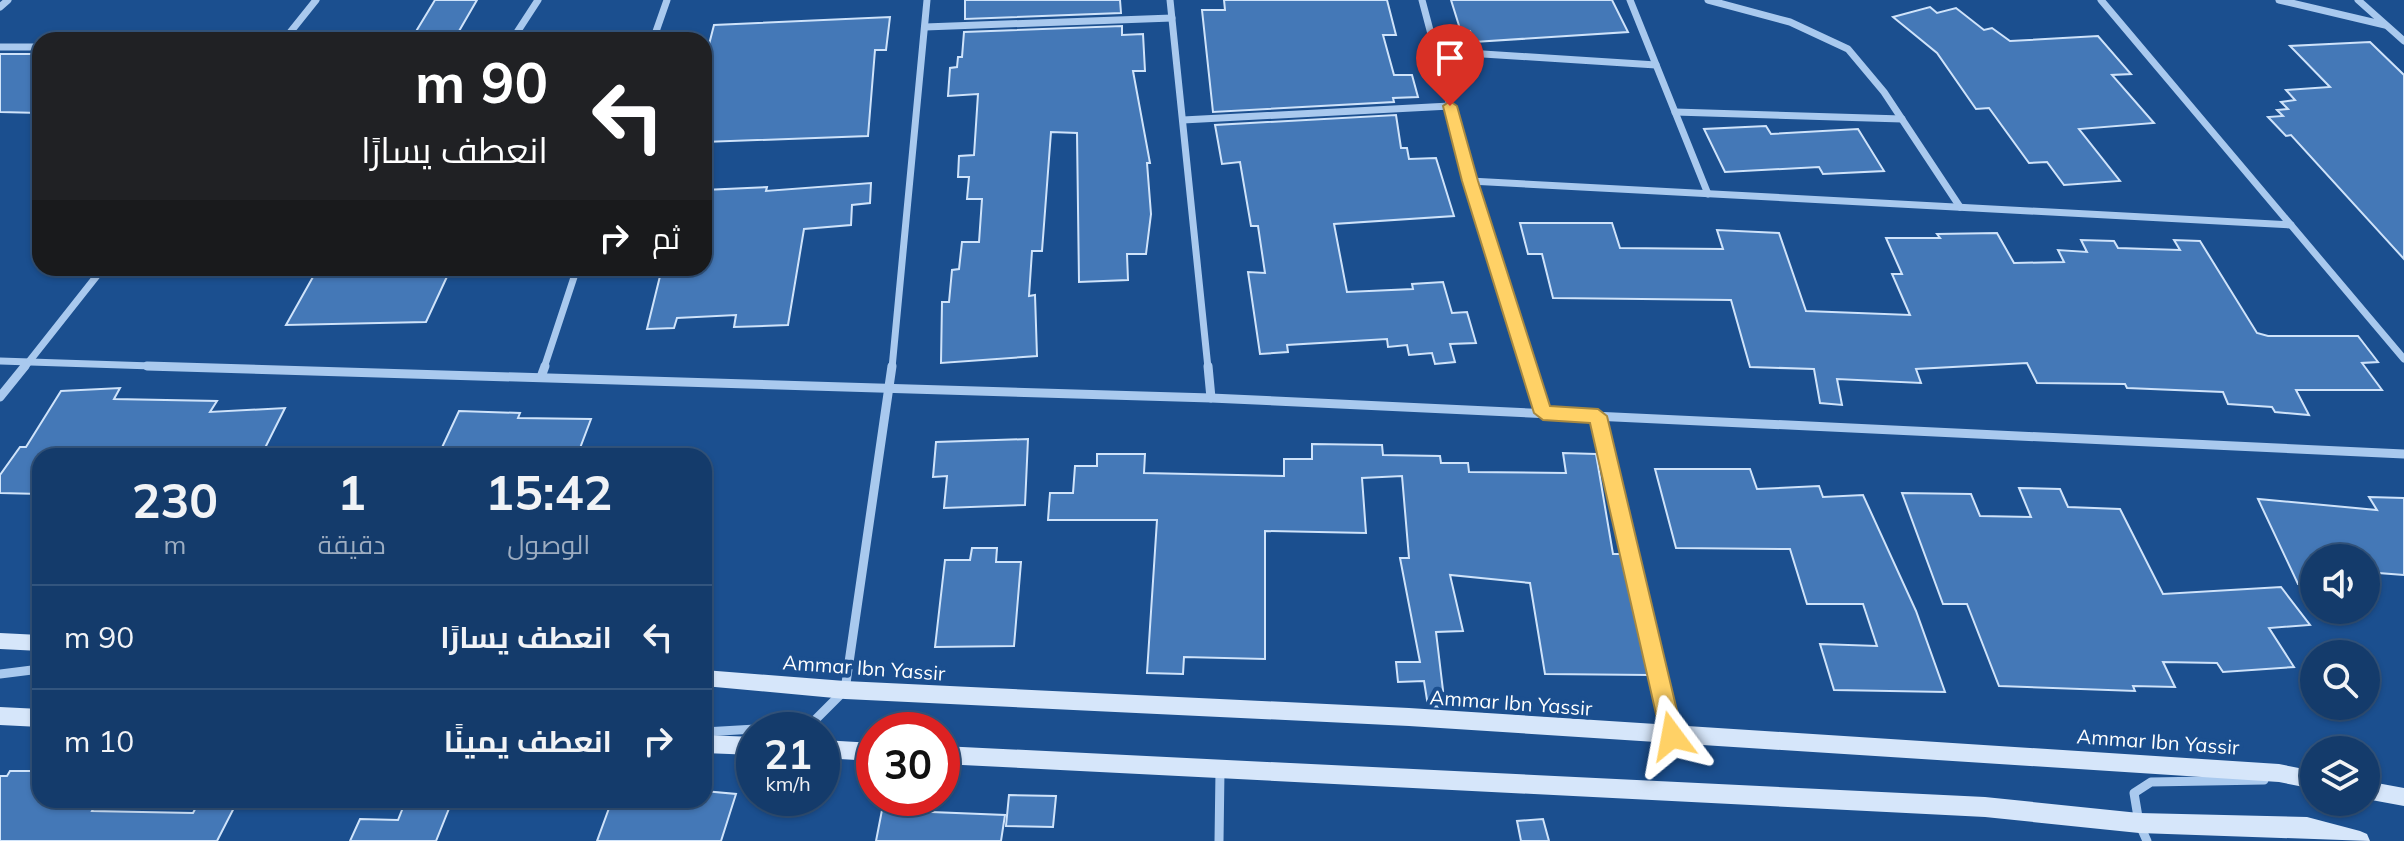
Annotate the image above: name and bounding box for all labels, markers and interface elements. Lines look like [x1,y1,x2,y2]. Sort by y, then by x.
pin [1416,24,1484,106]
icon: arrive [1428,36,1472,80]
text: 90 m [415,47,548,117]
icon: left [576,64,680,168]
text: انعطف يسارًا [361,127,548,172]
icon: right [592,216,636,260]
text: ثم [652,219,680,257]
text: 1 [337,462,366,522]
text: 15:42 [485,462,612,522]
text: 230 [132,470,218,530]
text: m [164,528,186,561]
text: دقيقة [318,528,385,561]
text: الوصول [507,528,590,561]
map controls [2300,544,2380,816]
button: sound [2300,544,2380,624]
icon: left [636,615,680,659]
text: 90 m [64,618,134,656]
text: انعطف يسارًا [440,618,612,656]
button: search [2300,640,2380,720]
street label: Ammar Ibn Yassir [782,649,947,686]
street label: Ammar Ibn Yassir [1429,684,1594,721]
position arrow [1630,694,1714,778]
speed limit sign: 30 [856,712,960,816]
icon: right [636,719,680,763]
text: 10 m [64,722,134,760]
text: انعطف يمينًا [444,722,612,760]
street label: Ammar Ibn Yassir [2076,723,2241,760]
text: 21 [764,729,812,779]
button: layers [2300,736,2380,816]
text: km/h [765,771,811,796]

